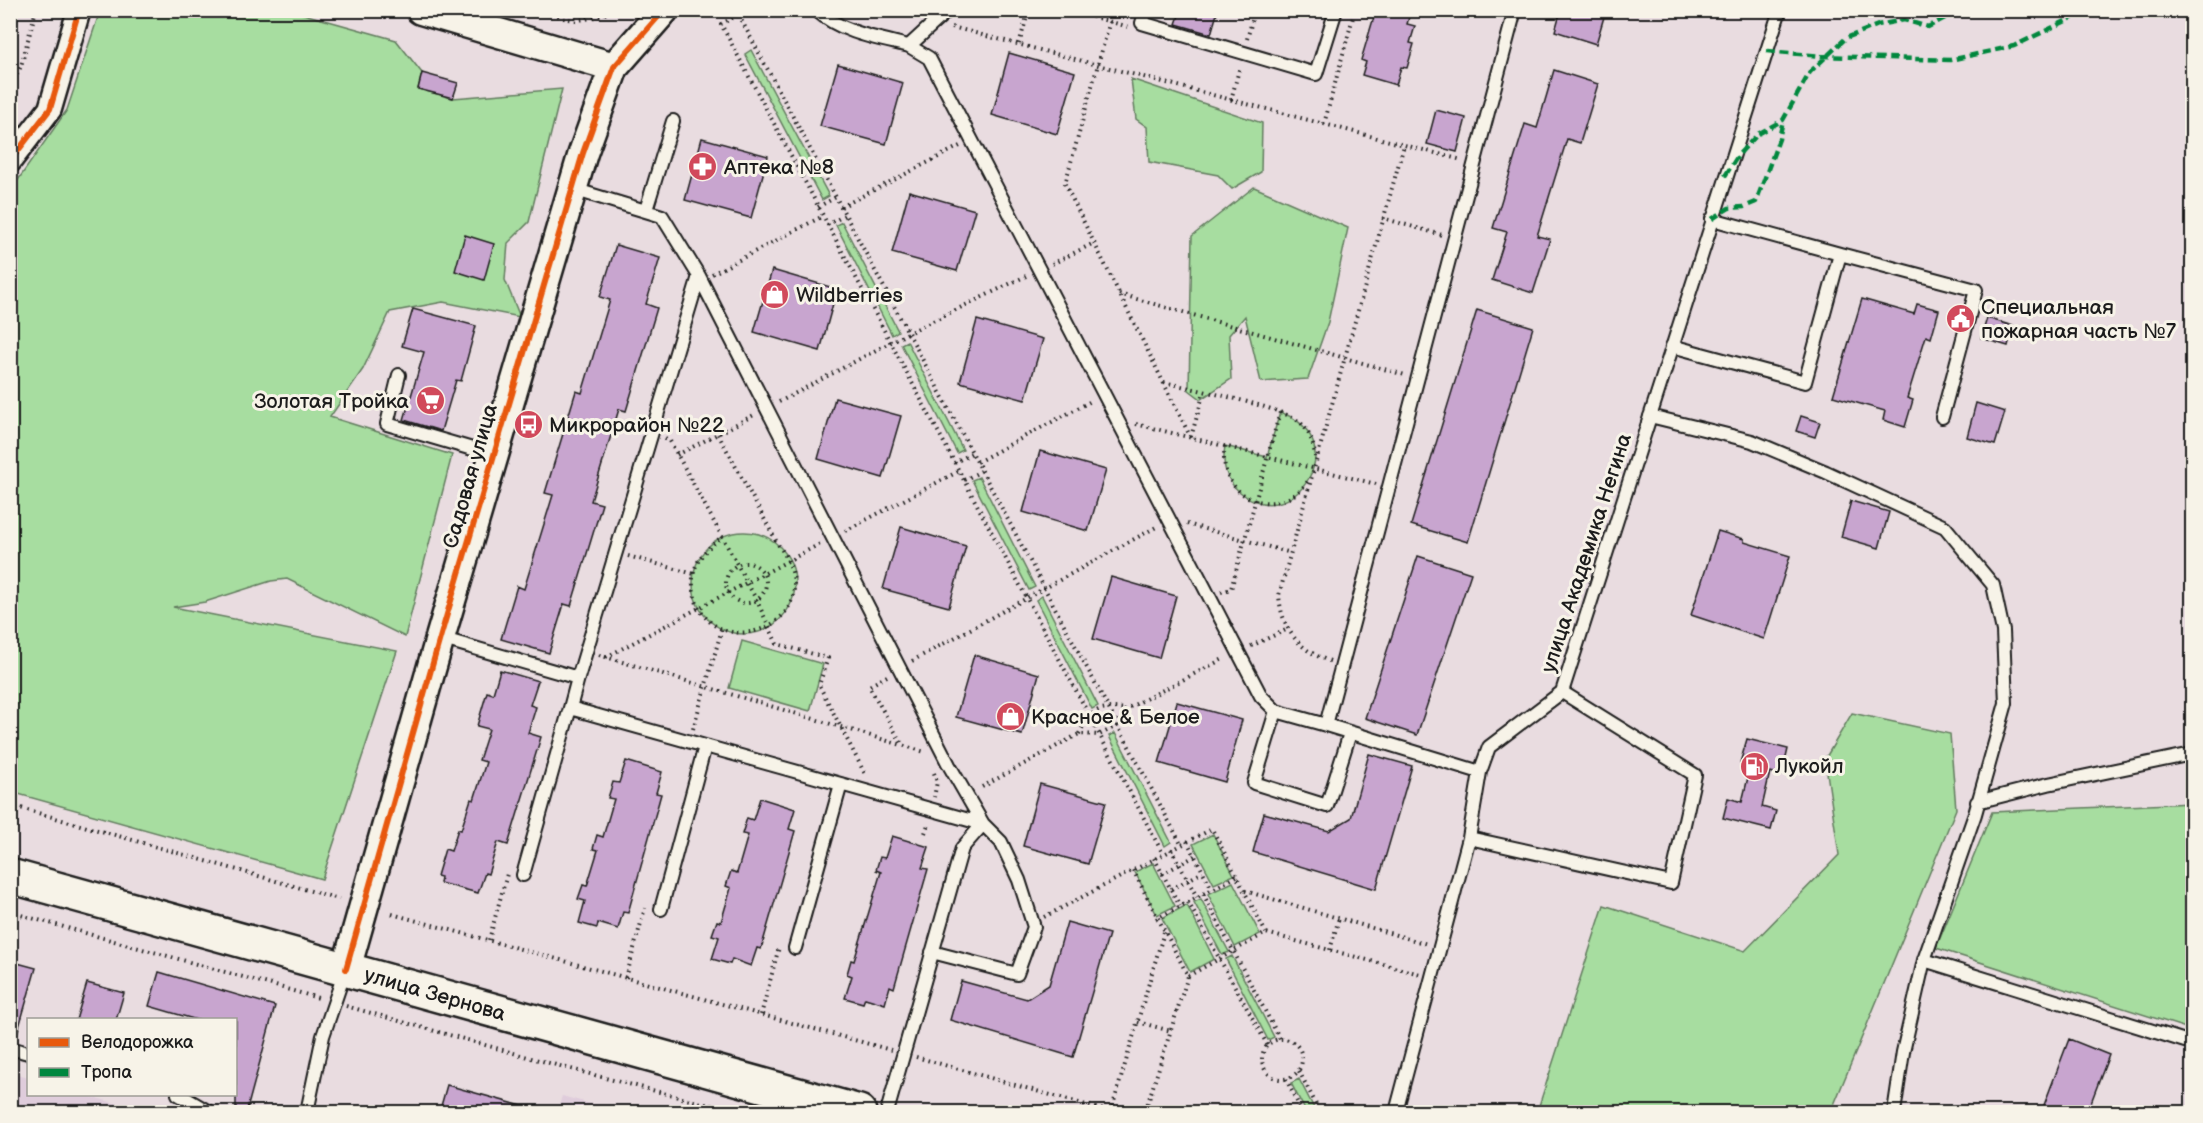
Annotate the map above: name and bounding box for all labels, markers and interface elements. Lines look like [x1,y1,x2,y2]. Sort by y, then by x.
pharmacy icon: Аптека №8 [687,151,719,183]
place label: Аптека №8 [723,155,834,180]
shop icon: Wildberries [759,279,791,311]
place label: Wildberries [796,283,903,308]
place label: Специальная пожарная часть №7 [1981,295,2177,344]
public building icon: Специальная пожарная часть №7 [1944,303,1976,335]
supermarket icon: Золотая Тройка [414,385,446,417]
place label: Золотая Тройка [254,389,410,414]
street label: Садовая улица [438,400,503,551]
bus stop icon: Микрорайон №22 [512,409,544,441]
place label: Микрорайон №22 [549,413,725,438]
street label: улица Академика Негина [1536,430,1637,676]
shop icon: Красное & Белое [994,701,1026,733]
place label: Красное & Белое [1031,705,1200,730]
fuel station icon: Лукойл [1738,750,1770,782]
place label: Лукойл [1774,754,1844,779]
street label: улица Зернова [361,962,509,1027]
legend [27,1018,237,1096]
text: Велодорожка [81,1032,194,1053]
text: Тропа [81,1062,132,1083]

